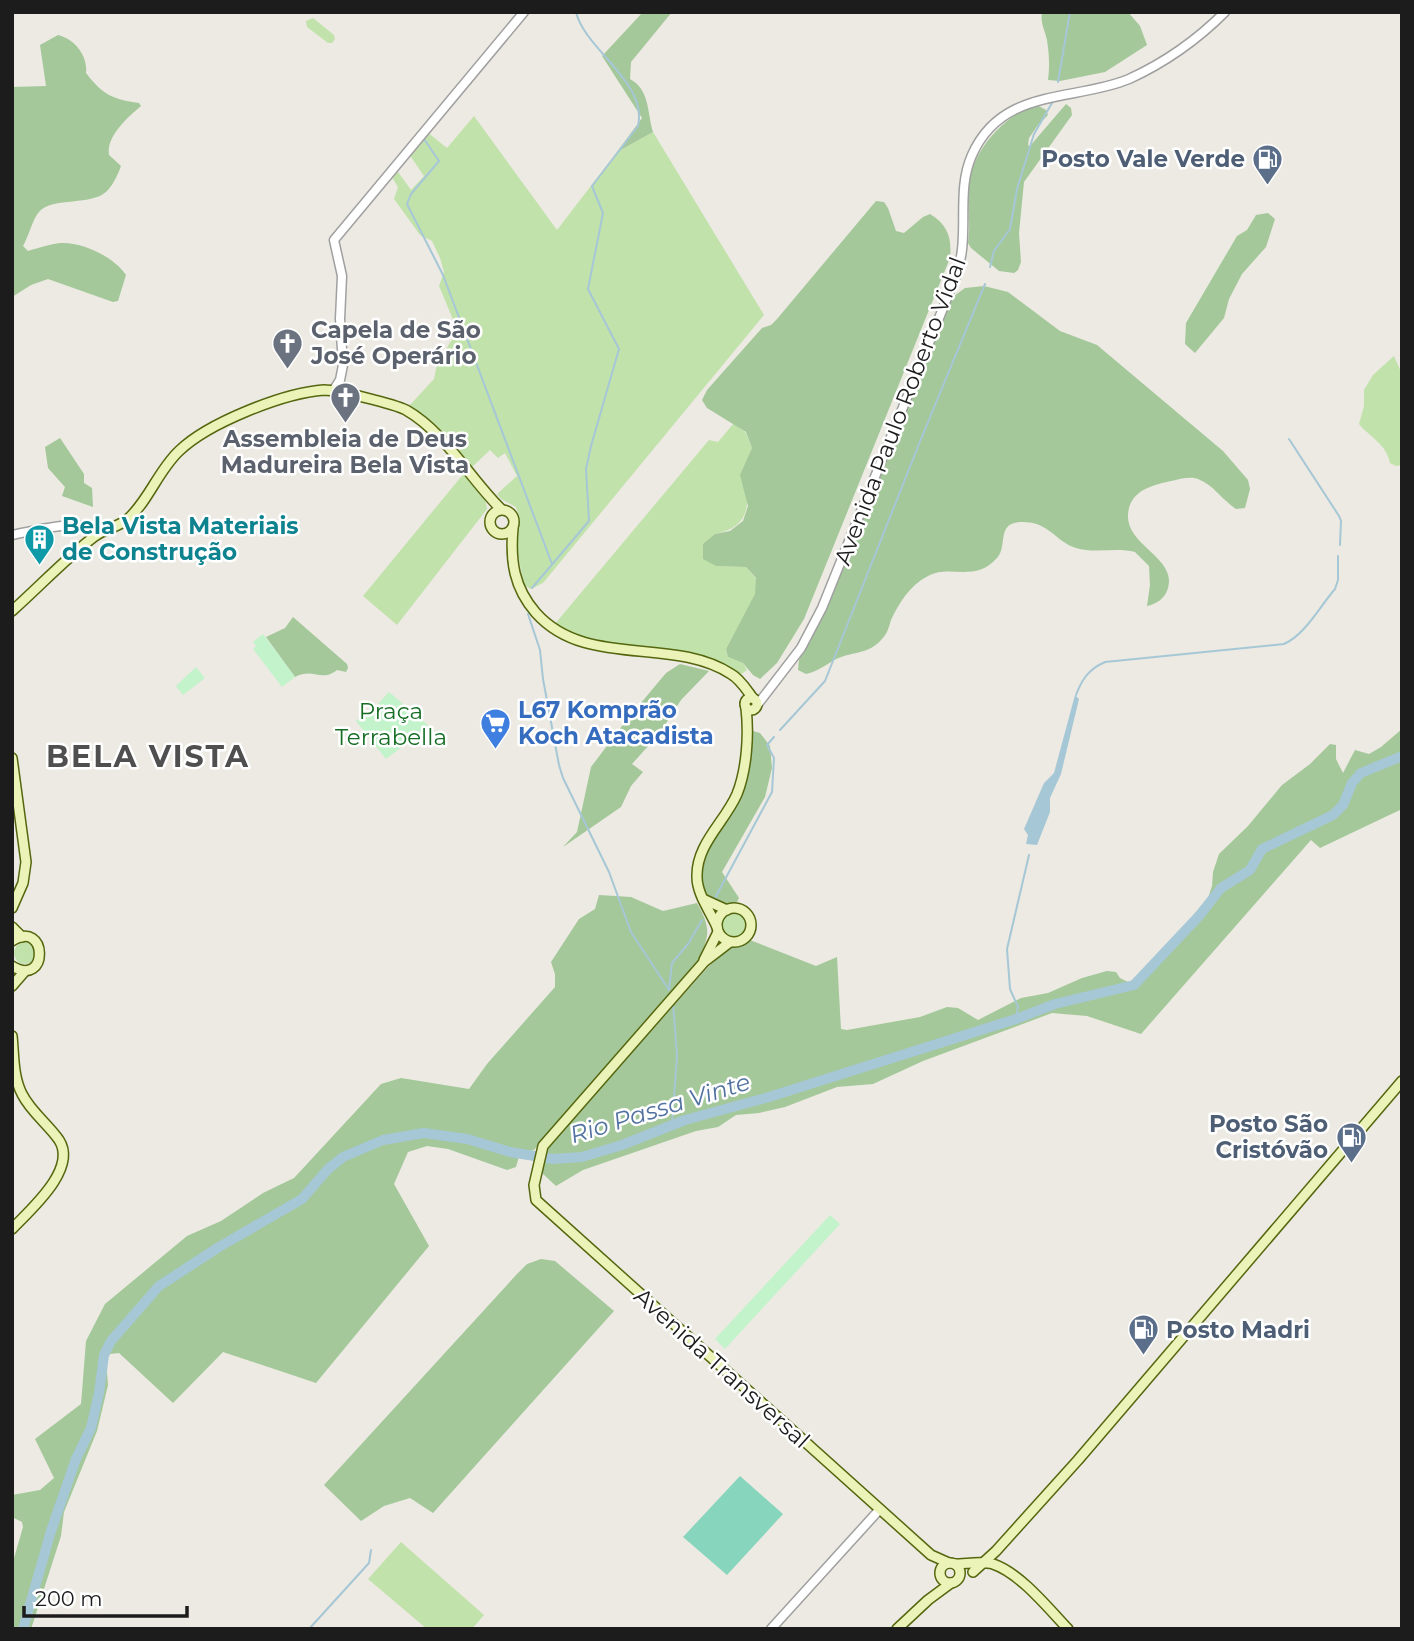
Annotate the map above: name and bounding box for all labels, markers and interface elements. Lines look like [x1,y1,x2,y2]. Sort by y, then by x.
fuel station icon: Posto Vale Verde [1251,142,1285,186]
place label: Posto Vale Verde [1041,145,1245,173]
street label: Avenida Paulo Roberto Vidal [828,253,972,569]
place label: Capela de São José Operário [310,316,481,370]
church icon: Capela de São José Operário [271,326,305,370]
church icon: Assembleia de Deus Madureira Bela Vista [328,381,362,425]
place label: Assembleia de Deus Madureira Bela Vista [221,425,469,479]
place label: Bela Vista Materiais de Construção [62,512,299,566]
building icon: Bela Vista Materiais de Construção [22,522,56,566]
place label: L67 Komprão Koch Atacadista [518,696,714,750]
park label: Praça Terrabella [335,697,447,751]
supermarket icon: L67 Komprão Koch Atacadista [478,706,512,750]
district label: BELA VISTA [46,738,250,775]
water label: Rio Passa Vinte [566,1067,754,1149]
place label: Posto São Cristóvão [1209,1110,1328,1164]
fuel station icon: Posto São Cristóvão [1334,1120,1368,1164]
street label: Avenida Transversal [629,1282,815,1454]
fuel station icon: Posto Madri [1126,1313,1160,1357]
place label: Posto Madri [1166,1316,1310,1344]
scale bar [24,1574,187,1618]
text: 200 m [35,1586,102,1611]

